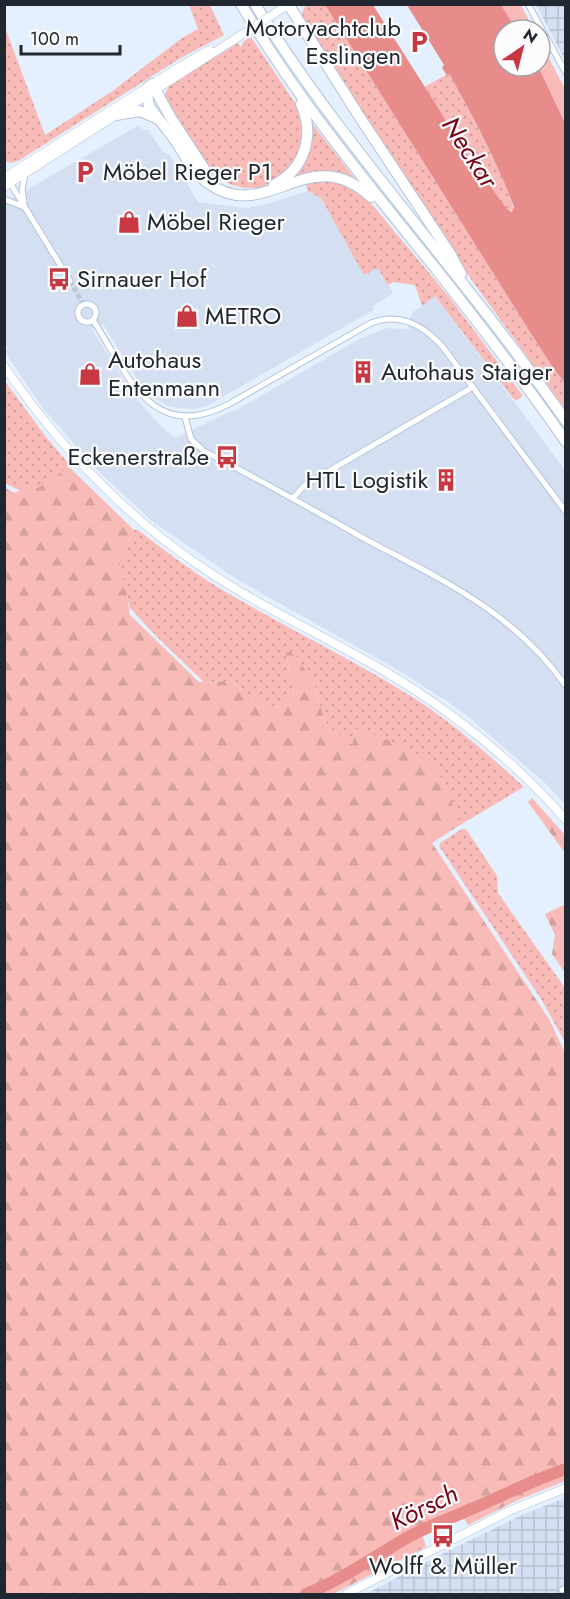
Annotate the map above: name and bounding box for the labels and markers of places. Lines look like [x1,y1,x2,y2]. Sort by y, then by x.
place label: Motoryachtclub Esslingen [245,10,401,73]
parking icon: Motoryachtclub Esslingen [406,29,432,55]
place label: Möbel Rieger P1 [103,154,272,189]
parking icon: Möbel Rieger P1 [72,159,98,185]
place label: Möbel Rieger [147,204,285,239]
shop icon: Möbel Rieger [116,209,142,235]
place label: Sirnauer Hof [77,261,207,296]
bus stop icon: Sirnauer Hof [46,266,72,292]
place label: METRO [205,298,281,333]
shop icon: METRO [174,303,200,329]
place label: Autohaus Entenmann [108,342,220,405]
place label: Autohaus Staiger [381,354,553,389]
building icon: Autohaus Staiger [350,359,376,385]
shop icon: Autohaus Entenmann [77,361,103,387]
place label: Eckenerstraße [67,439,209,474]
bus stop icon: Eckenerstraße [214,444,240,470]
place label: HTL Logistik [306,462,428,497]
building icon: HTL Logistik [433,467,459,493]
bus stop icon: Wolff & Müller [430,1523,456,1549]
place label: Wolff & Müller [369,1548,518,1583]

